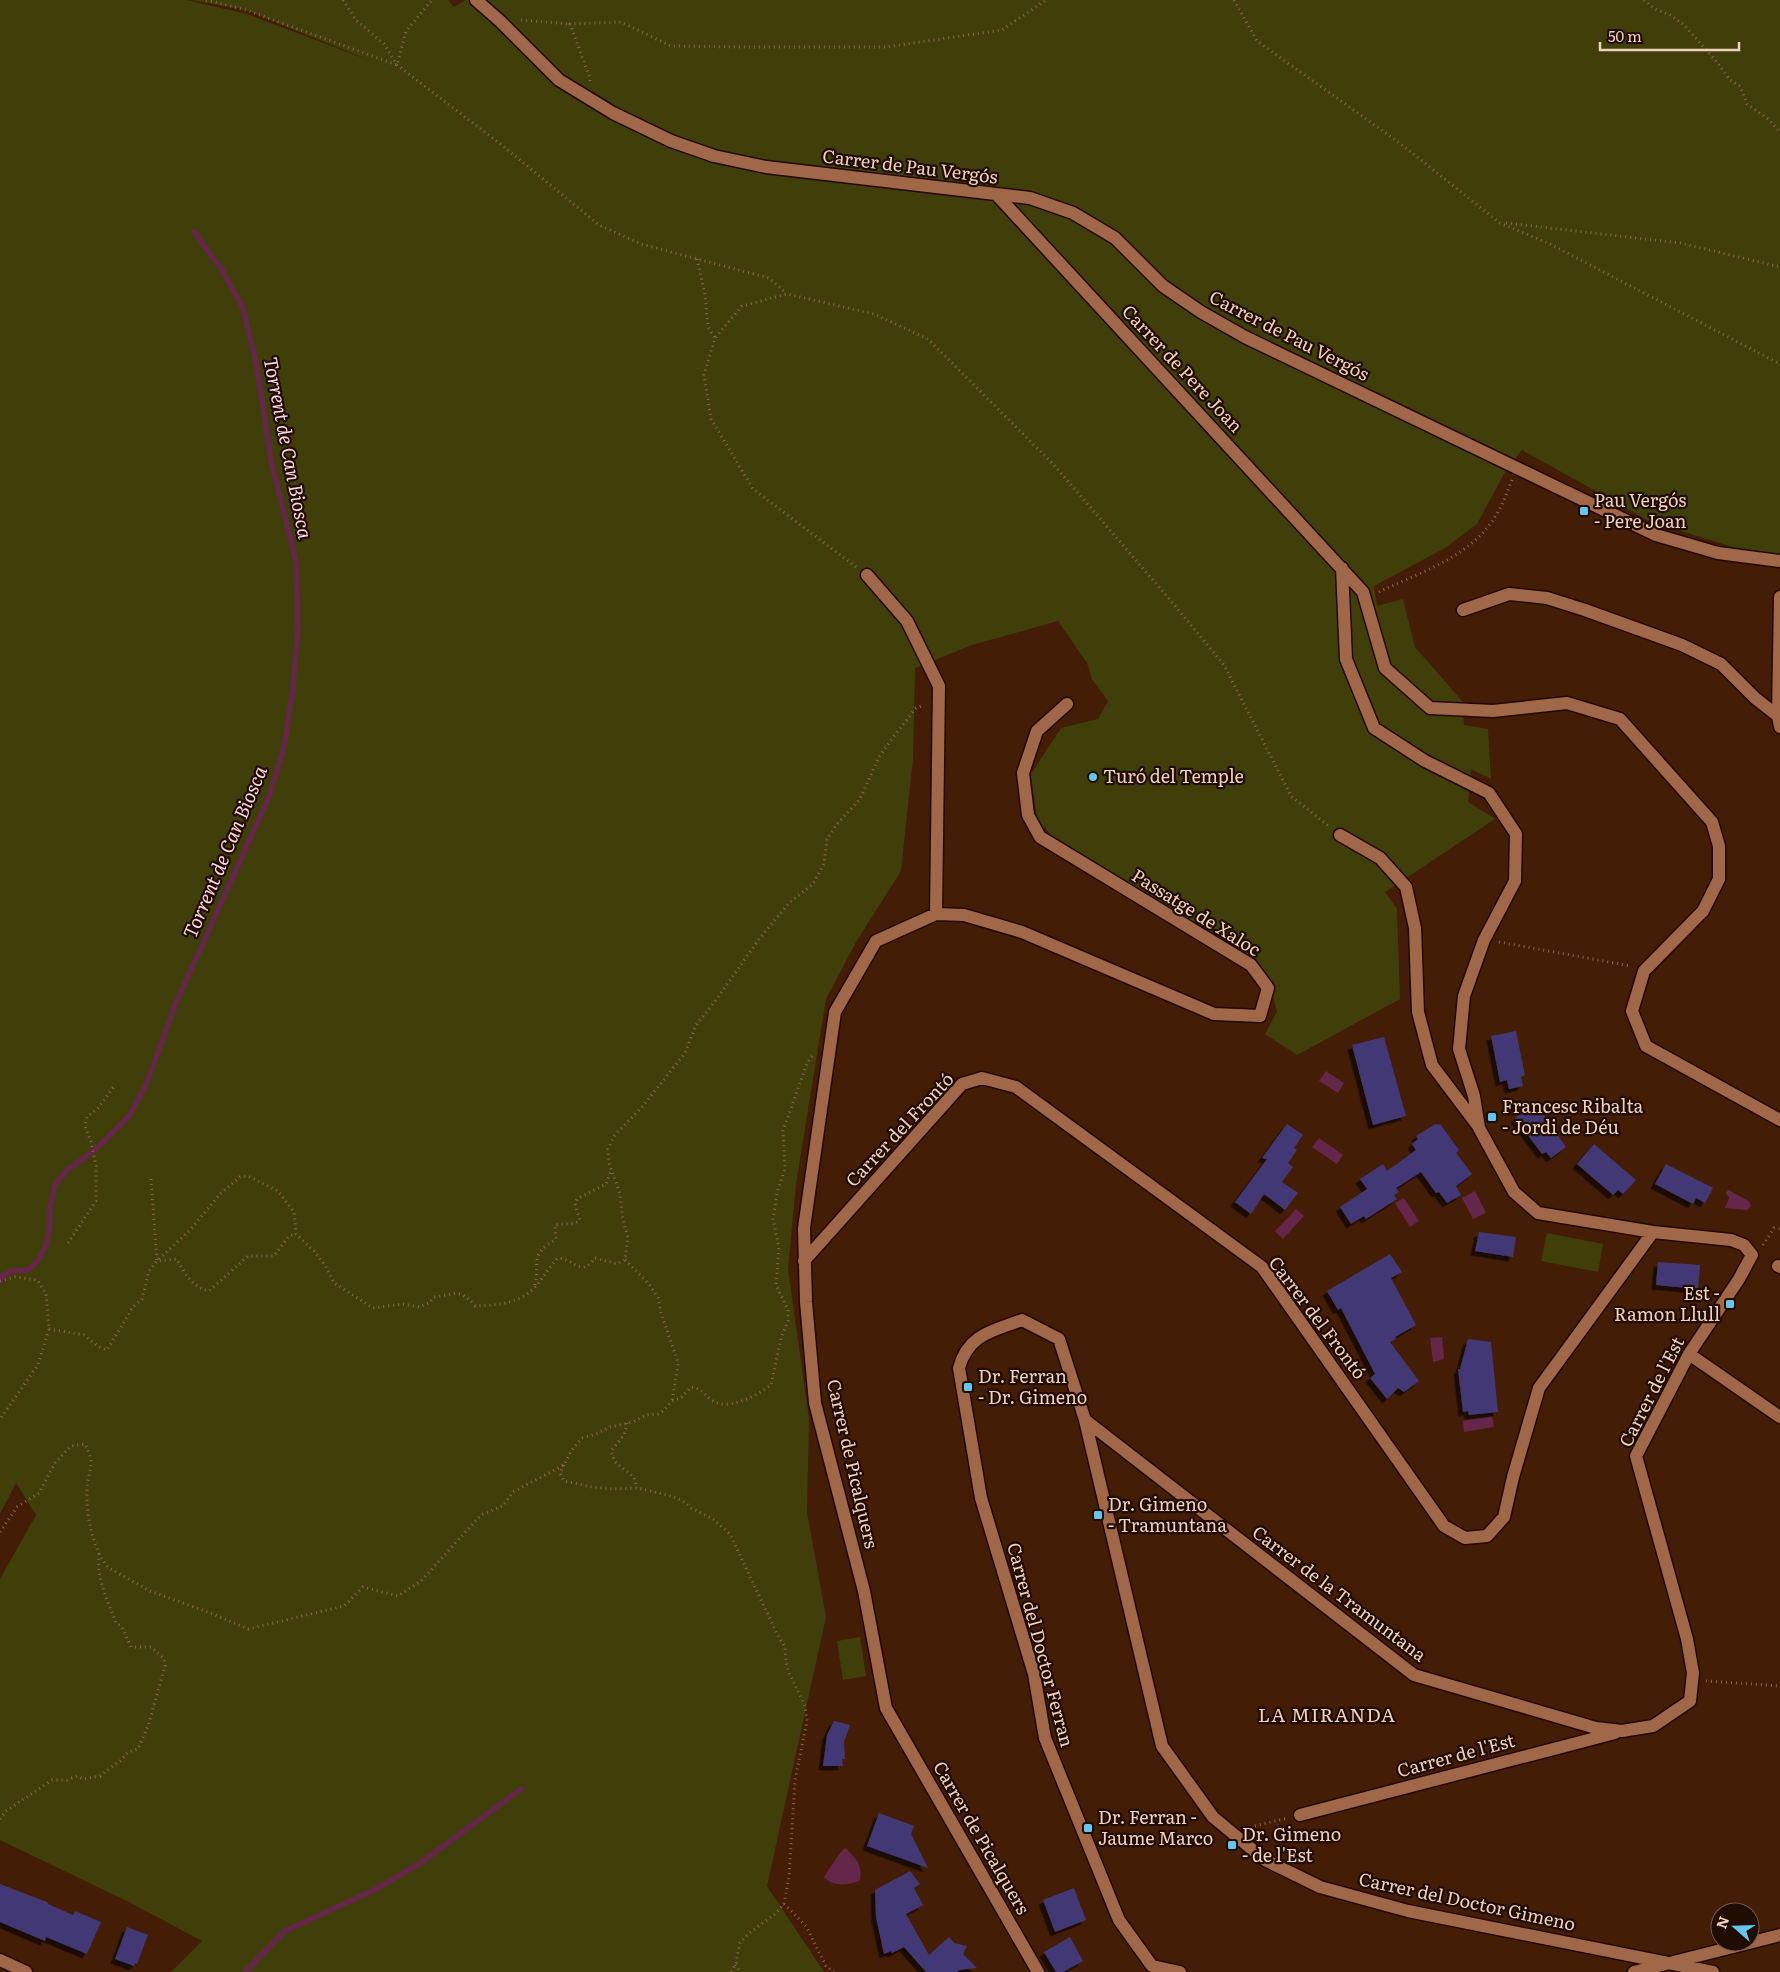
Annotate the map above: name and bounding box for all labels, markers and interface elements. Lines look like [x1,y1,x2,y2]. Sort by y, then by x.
scale bar [1600,20,1739,52]
text: 50 m [1608,24,1642,47]
street label: Carrer de Pau Vergós [821,141,999,190]
street label: Carrer de Pau Vergós [1205,283,1374,387]
street label: Carrer de Pere Joan [1116,298,1250,438]
water label: Torrent de Can Biosca [258,354,320,541]
place label: Pau Vergós - Pere Joan [1594,486,1687,534]
marker: Pau Vergós - Pere Joan [1578,505,1590,517]
water label: Torrent de Can Biosca [175,761,273,942]
place label: Turó del Temple [1103,762,1244,789]
marker: Turó del Temple [1087,771,1099,783]
street label: Passatge de Xaloc [1127,861,1266,962]
street label: Carrer del Frontó [839,1066,959,1192]
place label: Francesc Ribalta - Jordi de Déu [1502,1092,1643,1140]
marker: Francesc Ribalta - Jordi de Déu [1486,1111,1498,1123]
street label: Carrer del Frontó [1263,1250,1374,1384]
place label: Est - Ramon Llull [1614,1279,1720,1327]
marker: Est - Ramon Llull [1724,1298,1736,1310]
street label: Carrer de l'Est [1611,1331,1690,1451]
place label: Dr. Ferran - Dr. Gimeno [978,1362,1087,1410]
street label: Carrer de Picalquers [821,1376,886,1551]
marker: Dr. Ferran - Dr. Gimeno [962,1381,974,1393]
place label: Dr. Gimeno - Tramuntana [1108,1490,1227,1538]
marker: Dr. Gimeno - Tramuntana [1092,1509,1104,1521]
street label: Carrer de la Tramuntana [1247,1518,1433,1668]
street label: Carrer del Doctor Ferran [1001,1539,1082,1750]
district label: LA MIRANDA [1258,1700,1396,1728]
street label: Carrer de l'Est [1394,1726,1518,1783]
street label: Carrer de Picalquers [927,1756,1037,1919]
place label: Dr. Ferran - Jaume Marco [1098,1803,1213,1851]
place label: Dr. Gimeno - de l'Est [1242,1820,1341,1868]
marker: Dr. Ferran - Jaume Marco [1082,1822,1094,1834]
marker: Dr. Gimeno - de l'Est [1226,1839,1238,1851]
street label: Carrer del Doctor Gimeno [1356,1864,1578,1937]
north arrow [1710,1902,1760,1952]
text: N [1710,1913,1733,1931]

